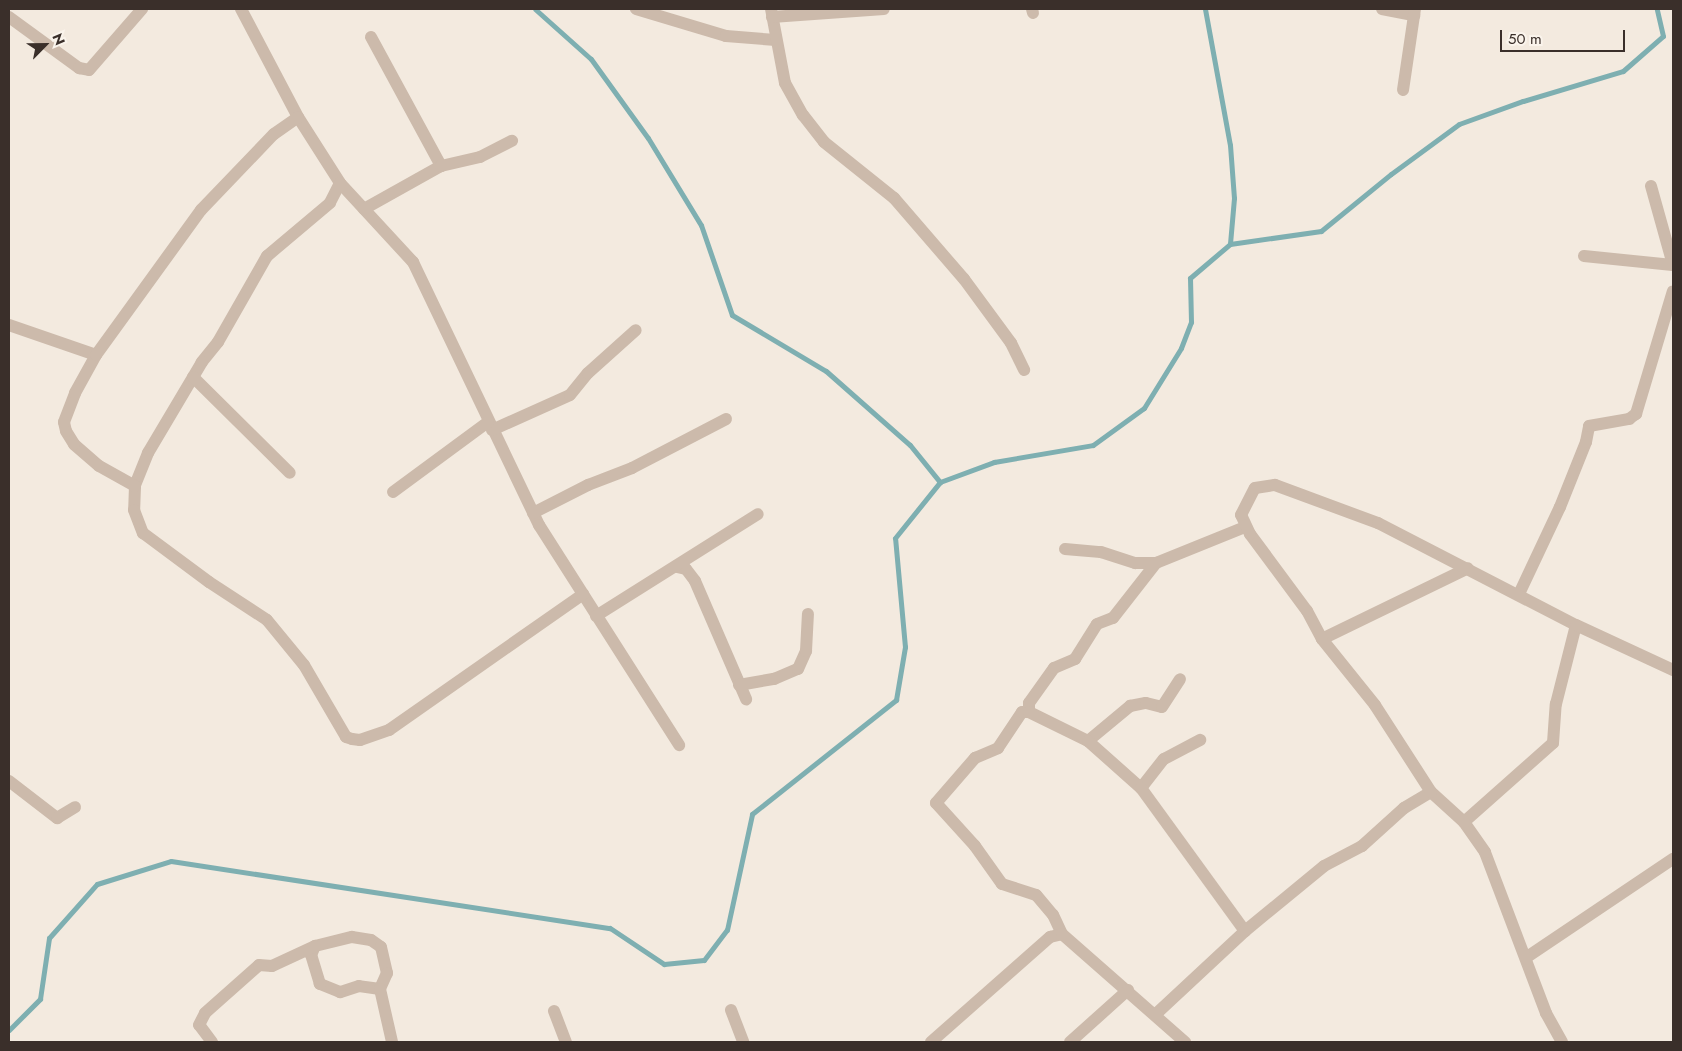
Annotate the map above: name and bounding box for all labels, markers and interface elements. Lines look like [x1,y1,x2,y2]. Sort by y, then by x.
north arrow [20,20,70,70]
scale bar [1502,20,1627,52]
text: 50 m [1508,28,1542,50]
text: N [47,30,70,48]

